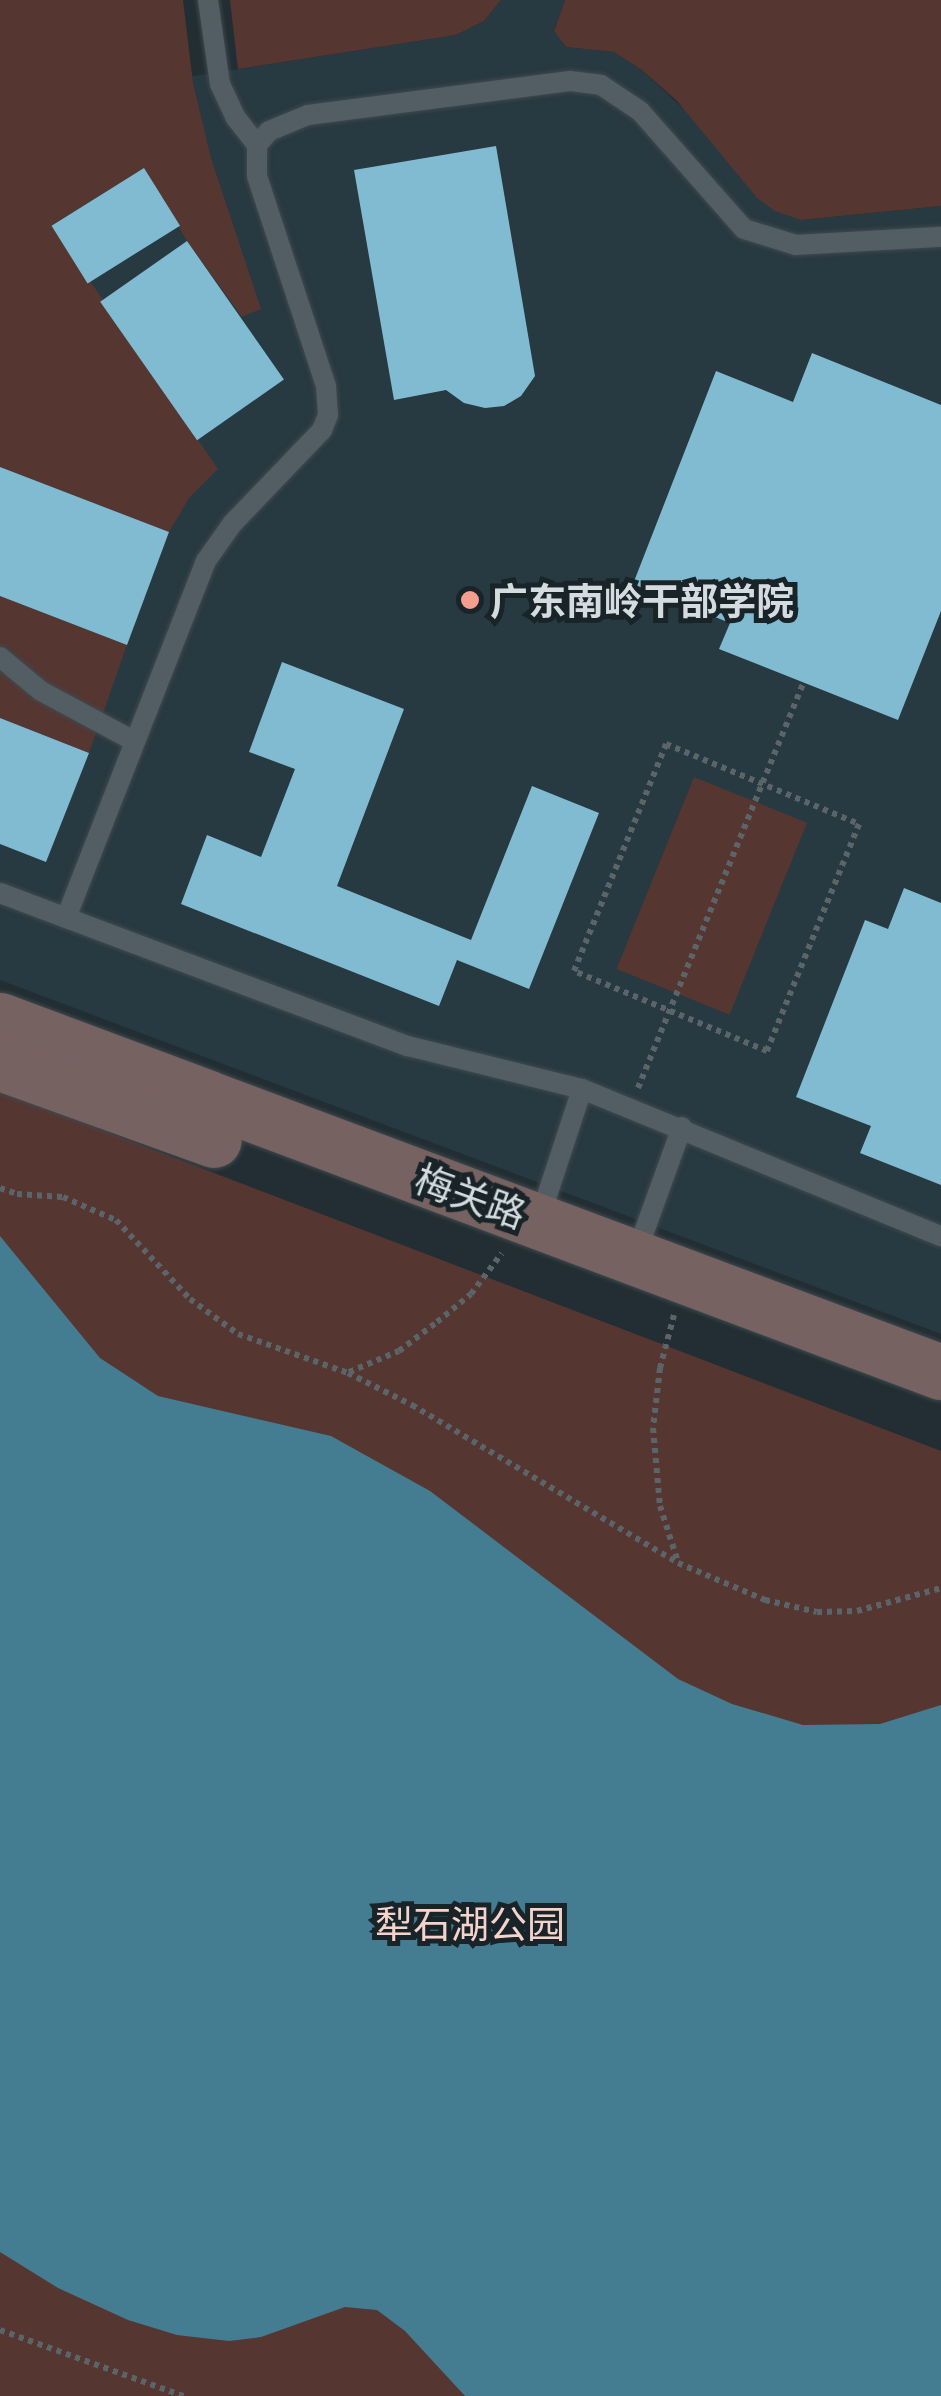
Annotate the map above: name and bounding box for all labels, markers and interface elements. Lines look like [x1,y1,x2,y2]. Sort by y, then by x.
place label: 广东南岭干部学院 [490,577,794,623]
marker: 广东南岭干部学院 [459,589,481,611]
street label: 梅关路 [410,1154,532,1236]
park label: 犁石湖公园 [375,1900,565,1946]

